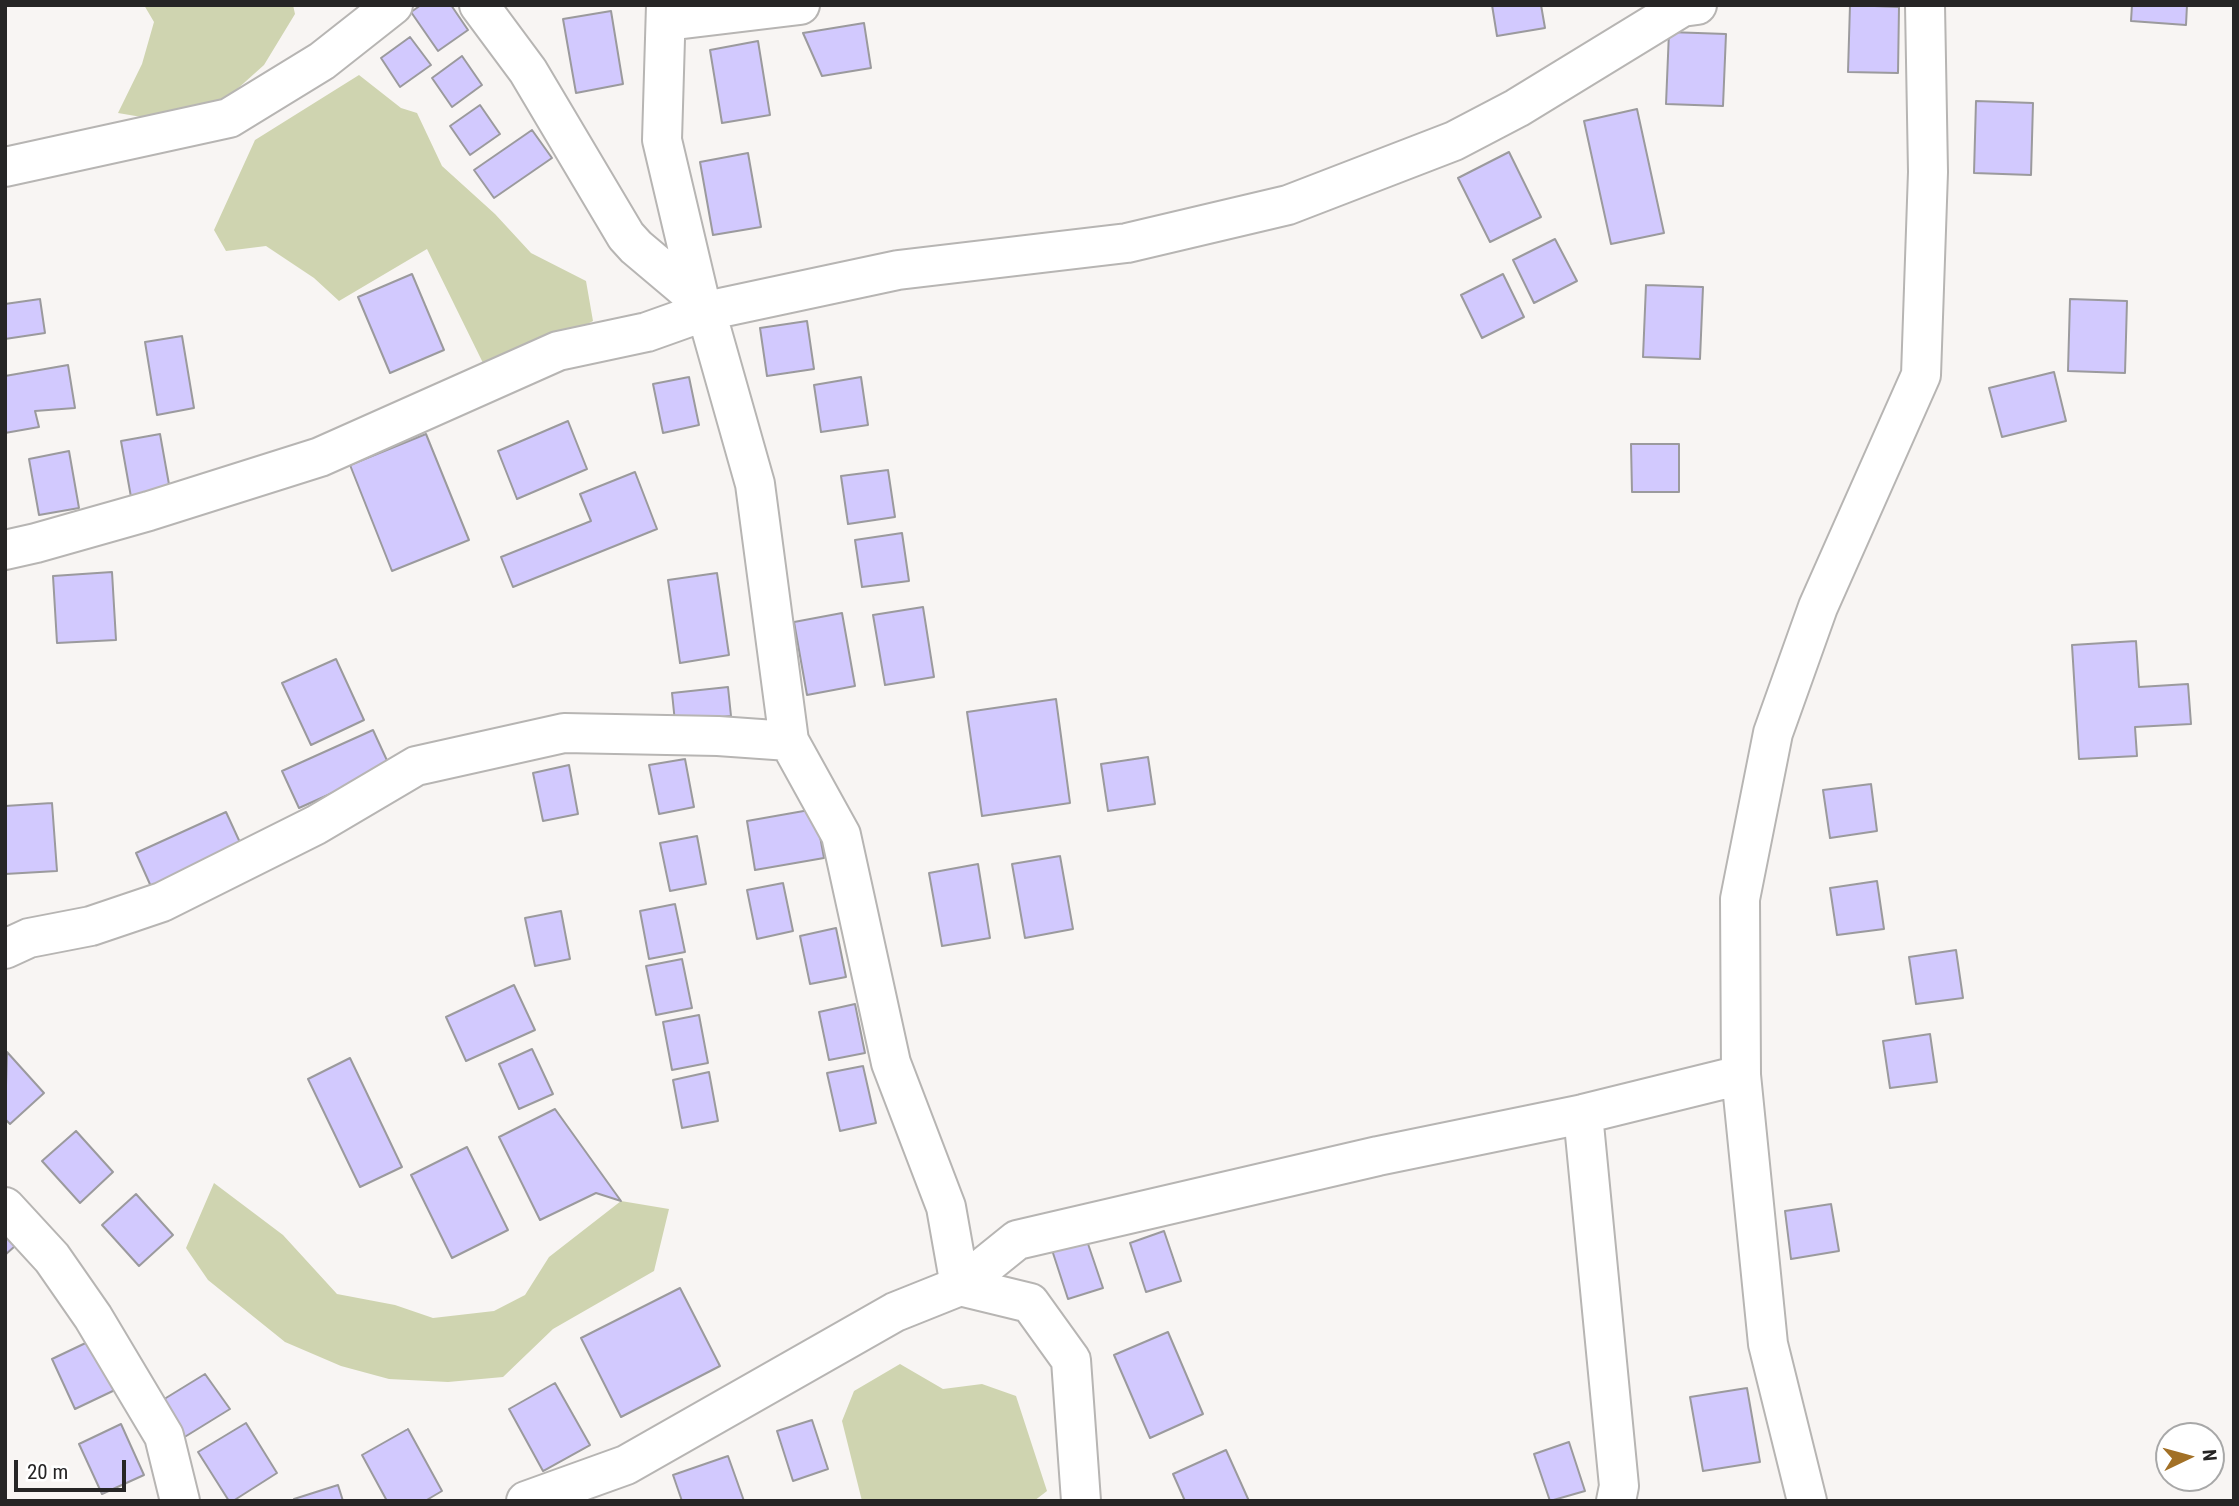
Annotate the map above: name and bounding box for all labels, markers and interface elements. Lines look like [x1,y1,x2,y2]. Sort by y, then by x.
north arrow [2155,1422,2225,1492]
scale bar [18,1446,130,1490]
text: N [2197,1448,2221,1462]
text: 20 m [27,1460,68,1484]

